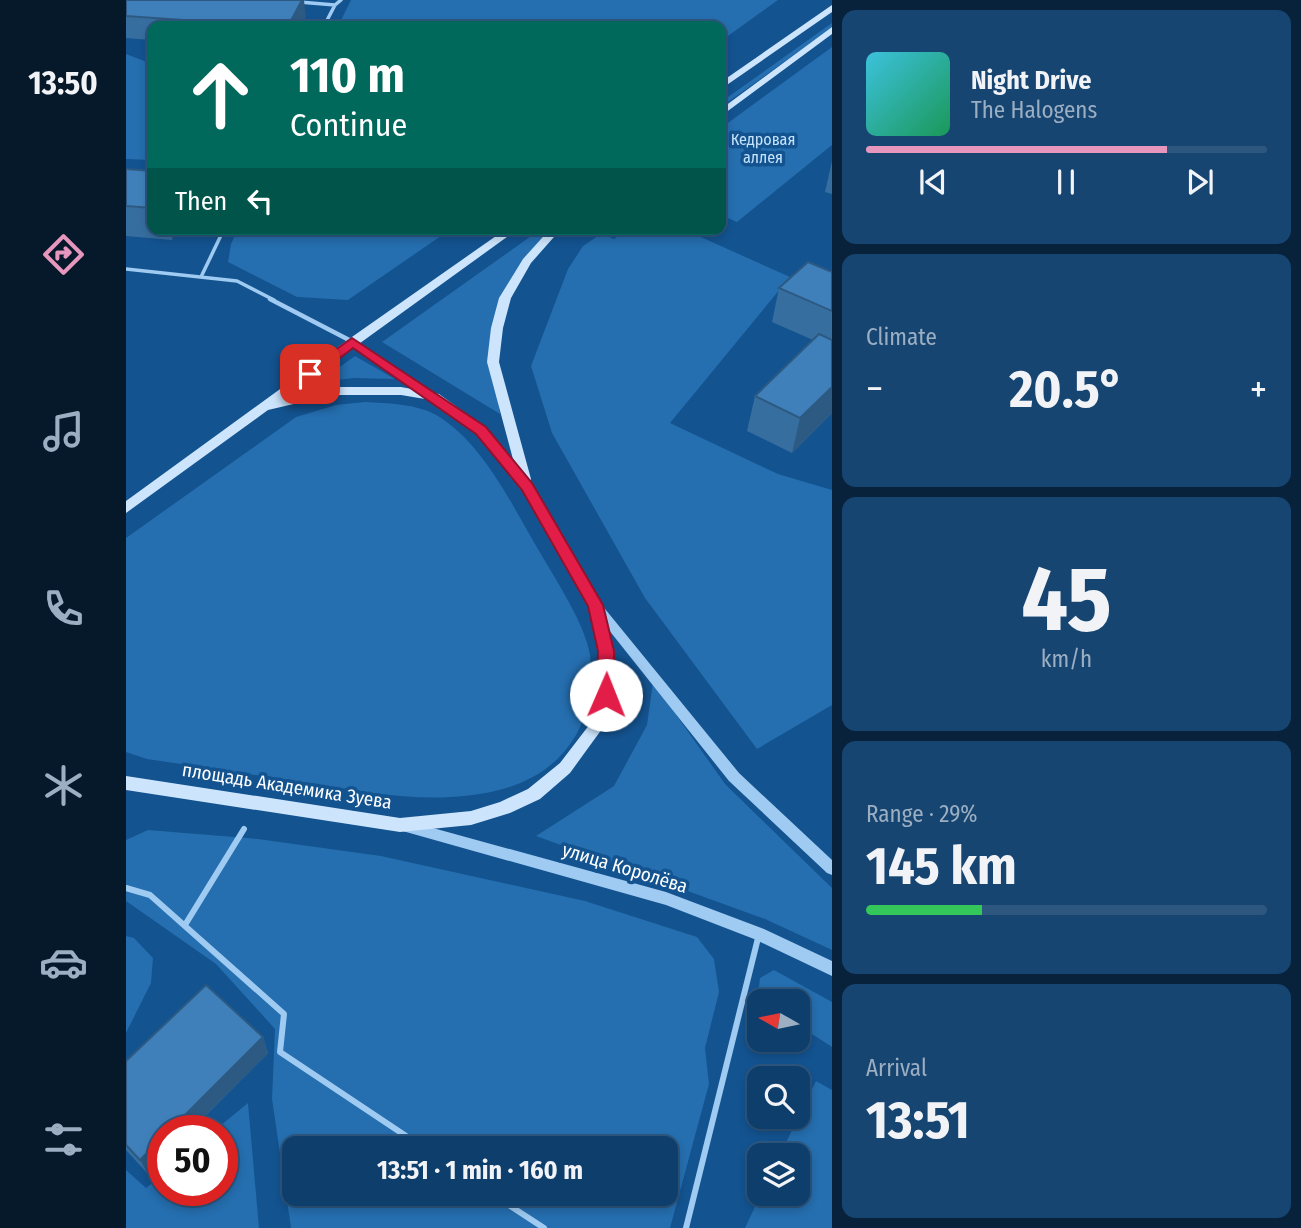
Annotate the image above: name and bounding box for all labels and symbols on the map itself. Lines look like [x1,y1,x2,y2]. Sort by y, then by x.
park label: Кедровая аллея [731,130,795,167]
pin [280,344,340,404]
position arrow [569,658,643,732]
street label: площадь Академика Зуева [180,758,394,814]
street label: улица Королёва [560,838,690,898]
north arrow [747,989,810,1052]
speed limit sign: 50 [147,1115,238,1206]

